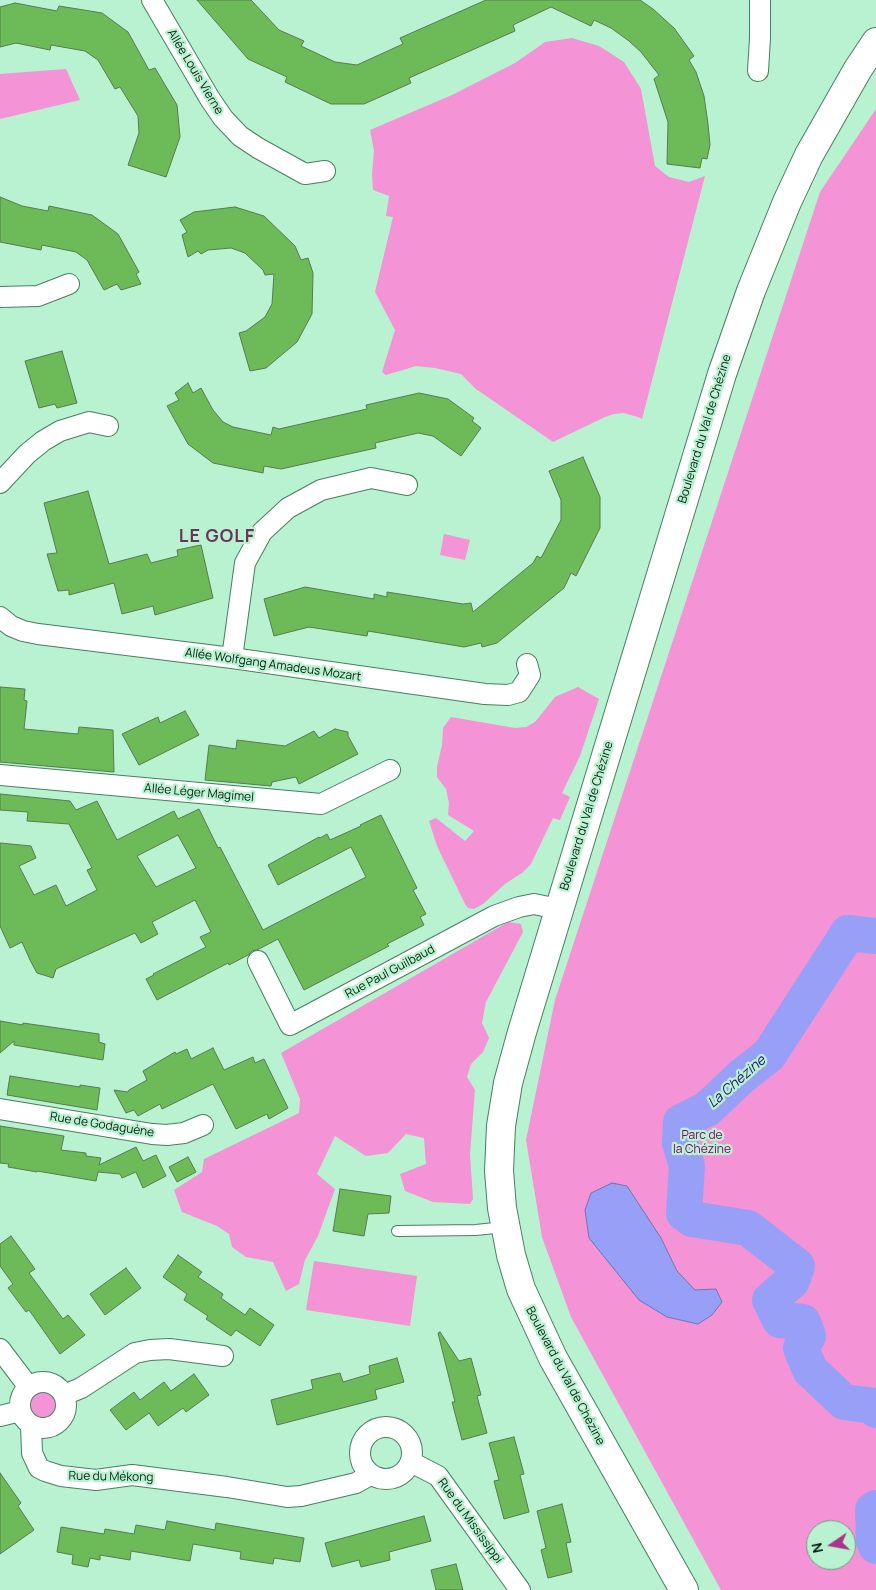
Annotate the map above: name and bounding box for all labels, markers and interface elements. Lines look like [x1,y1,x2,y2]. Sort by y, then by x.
street label: Allée Louis Vierne [164,27,226,117]
street label: Boulevard du Val de Chézine [675,353,735,505]
district label: LE GOLF [178,526,256,548]
street label: Allée Wolfgang Amadeus Mozart [184,645,362,685]
street label: Boulevard du Val de Chézine [557,740,617,892]
street label: Allée Léger Magimel [143,781,255,805]
street label: Rue Paul Guilbaud [343,942,437,1002]
water label: La Chézine [705,1052,769,1112]
street label: Rue de Godaguène [49,1110,155,1140]
park label: Parc de la Chézine [673,1129,731,1157]
street label: Boulevard du Val de Chézine [522,1304,608,1448]
street label: Rue du Mékong [68,1469,154,1485]
street label: Rue du Mississippi [434,1476,506,1566]
north arrow [806,1520,856,1570]
text: N [806,1541,827,1555]

